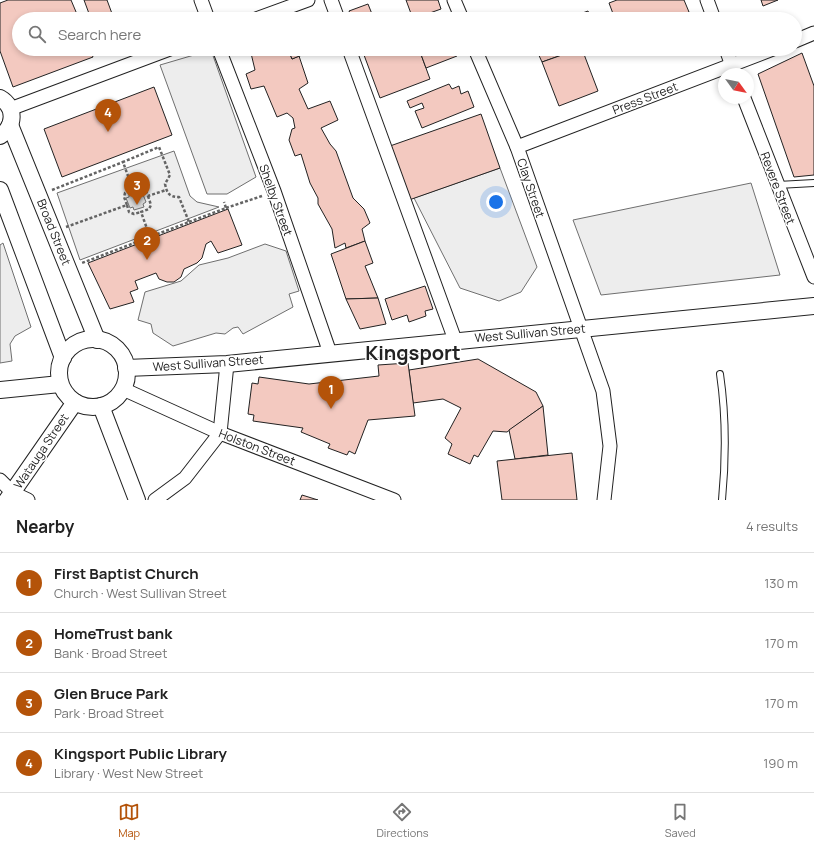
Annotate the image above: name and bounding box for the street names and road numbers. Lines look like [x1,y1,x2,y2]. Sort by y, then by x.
street label: Press Street [610,78,680,118]
street label: Revere Street [756,149,800,227]
street label: Clay Street [513,156,549,220]
street label: Shelby Street [255,162,297,238]
street label: Broad Street [33,196,75,268]
street label: West Sullivan Street [474,320,586,346]
street label: West Sullivan Street [152,351,264,375]
street label: Watauga Street [10,410,73,492]
street label: Holston Street [216,425,298,469]

